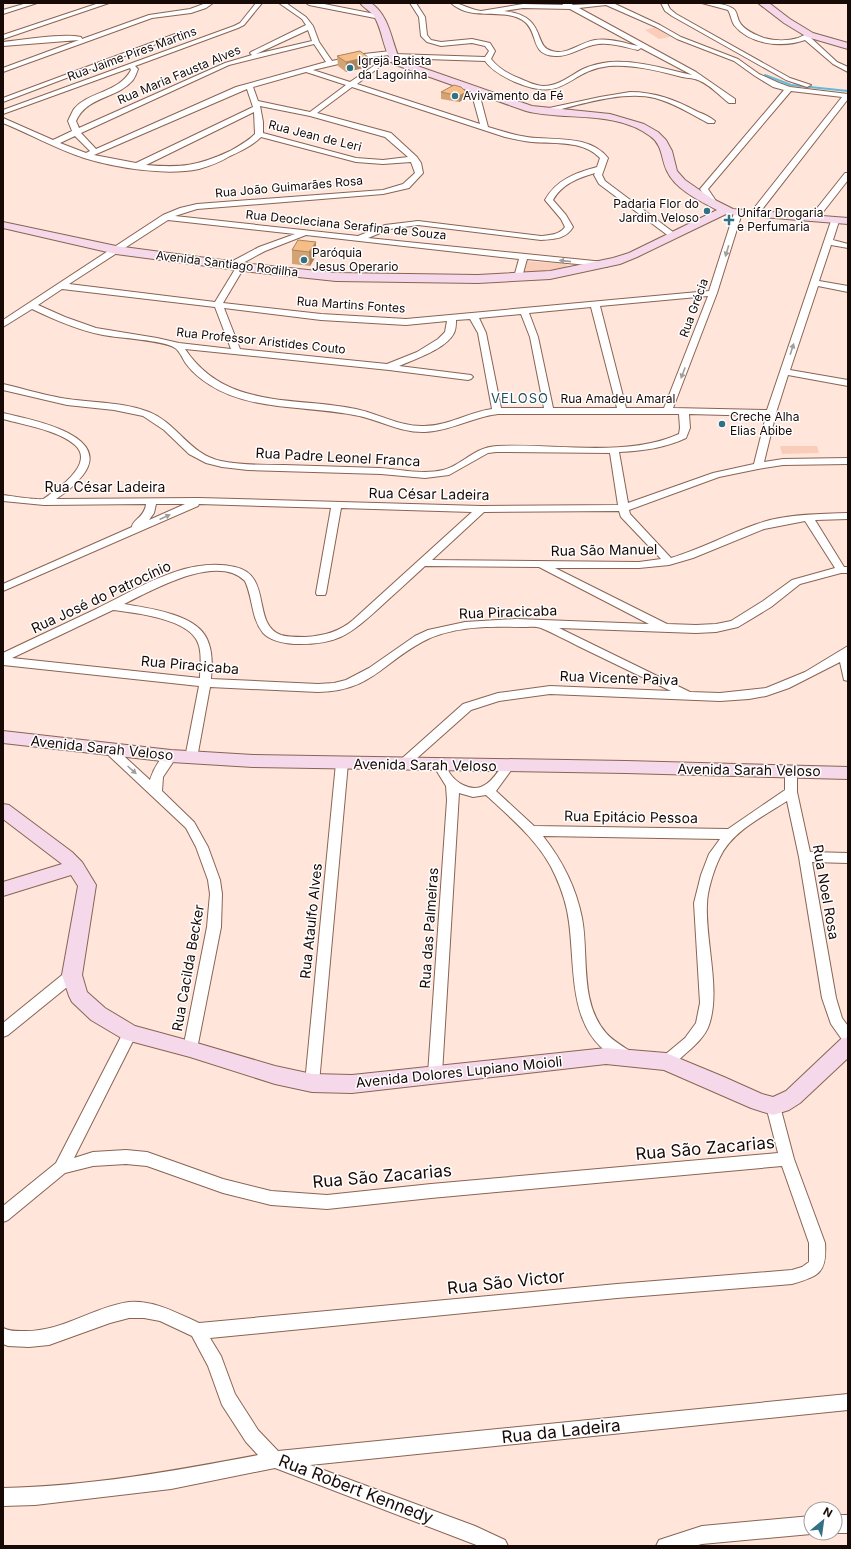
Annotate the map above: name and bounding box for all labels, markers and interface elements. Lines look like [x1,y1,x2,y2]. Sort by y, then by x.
street label: Rua Jaime Pires Martins [65,23,199,84]
street label: Rua Maria Fausta Alves [115,42,243,107]
place label: Igreja Batista da Lagoínha [358,53,431,82]
marker: Igreja Batista da Lagoínha [345,63,355,73]
place label: Avivamento da Fé [463,88,564,103]
marker: Avivamento da Fé [450,91,460,101]
street label: Rua Jean de Leri [267,117,363,154]
street label: Rua João Guimarães Rosa [214,173,364,200]
place label: Padaria Flor do Jardim Veloso [613,196,699,225]
place label: Unifar Drogaria e Perfumaria [737,205,823,234]
street label: Rua Deocleciana Serafina de Souza [245,206,447,243]
marker: Padaria Flor do Jardim Veloso [702,206,712,216]
marker: Unifar Drogaria e Perfumaria [724,215,734,225]
place label: Paróquia Jesus Operario [312,245,399,274]
one-way arrow [724,245,730,257]
street label: Avenida Santiago Rodilha [155,247,299,280]
marker: Paróquia Jesus Operario [299,255,309,265]
one-way arrow [559,258,571,264]
street label: Rua Grécia [676,276,711,339]
street label: Rua Martins Fontes [296,293,406,316]
street label: Rua Professor Aristides Couto [176,324,346,357]
one-way arrow [790,343,796,355]
one-way arrow [679,367,685,379]
district label: VELOSO [491,390,549,406]
street label: Rua Amadeu Amaral [561,391,675,406]
place label: Creche Alha Elias Abibe [730,409,799,438]
marker: Creche Alha Elias Abibe [717,419,727,429]
street label: Rua Padre Leonel Franca [255,444,421,469]
street label: Rua César Ladeira [45,478,165,495]
street label: Rua César Ladeira [368,484,490,503]
one-way arrow [159,514,170,520]
street label: Rua São Manuel [550,540,658,559]
street label: Rua José do Patrocínio [28,557,173,636]
street label: Rua Piracicaba [458,601,558,622]
street label: Rua Piracicaba [140,652,240,677]
street label: Rua Vicente Paiva [559,667,679,688]
street label: Avenida Sarah Veloso [30,732,174,763]
street label: Avenida Sarah Veloso [353,755,497,774]
street label: Avenida Sarah Veloso [677,760,821,779]
one-way arrow [127,766,138,775]
street label: Rua Epitácio Pessoa [564,807,698,826]
street label: Rua Noel Rosa [810,843,843,941]
street label: Rua Ataulfo Alves [296,862,325,980]
street label: Rua das Palmeiras [416,867,441,989]
street label: Rua Cacilda Becker [168,903,207,1033]
street label: Avenida Dolores Lupiano Moioli [355,1052,563,1091]
street label: Rua São Zacarias [635,1132,775,1164]
street label: Rua São Zacarias [312,1160,452,1192]
street label: Rua São Victor [446,1266,566,1298]
street label: Rua da Ladeira [500,1415,622,1447]
street label: Rua Robert Kennedy [276,1450,437,1528]
north arrow [803,1501,843,1541]
text: N [821,1504,835,1520]

